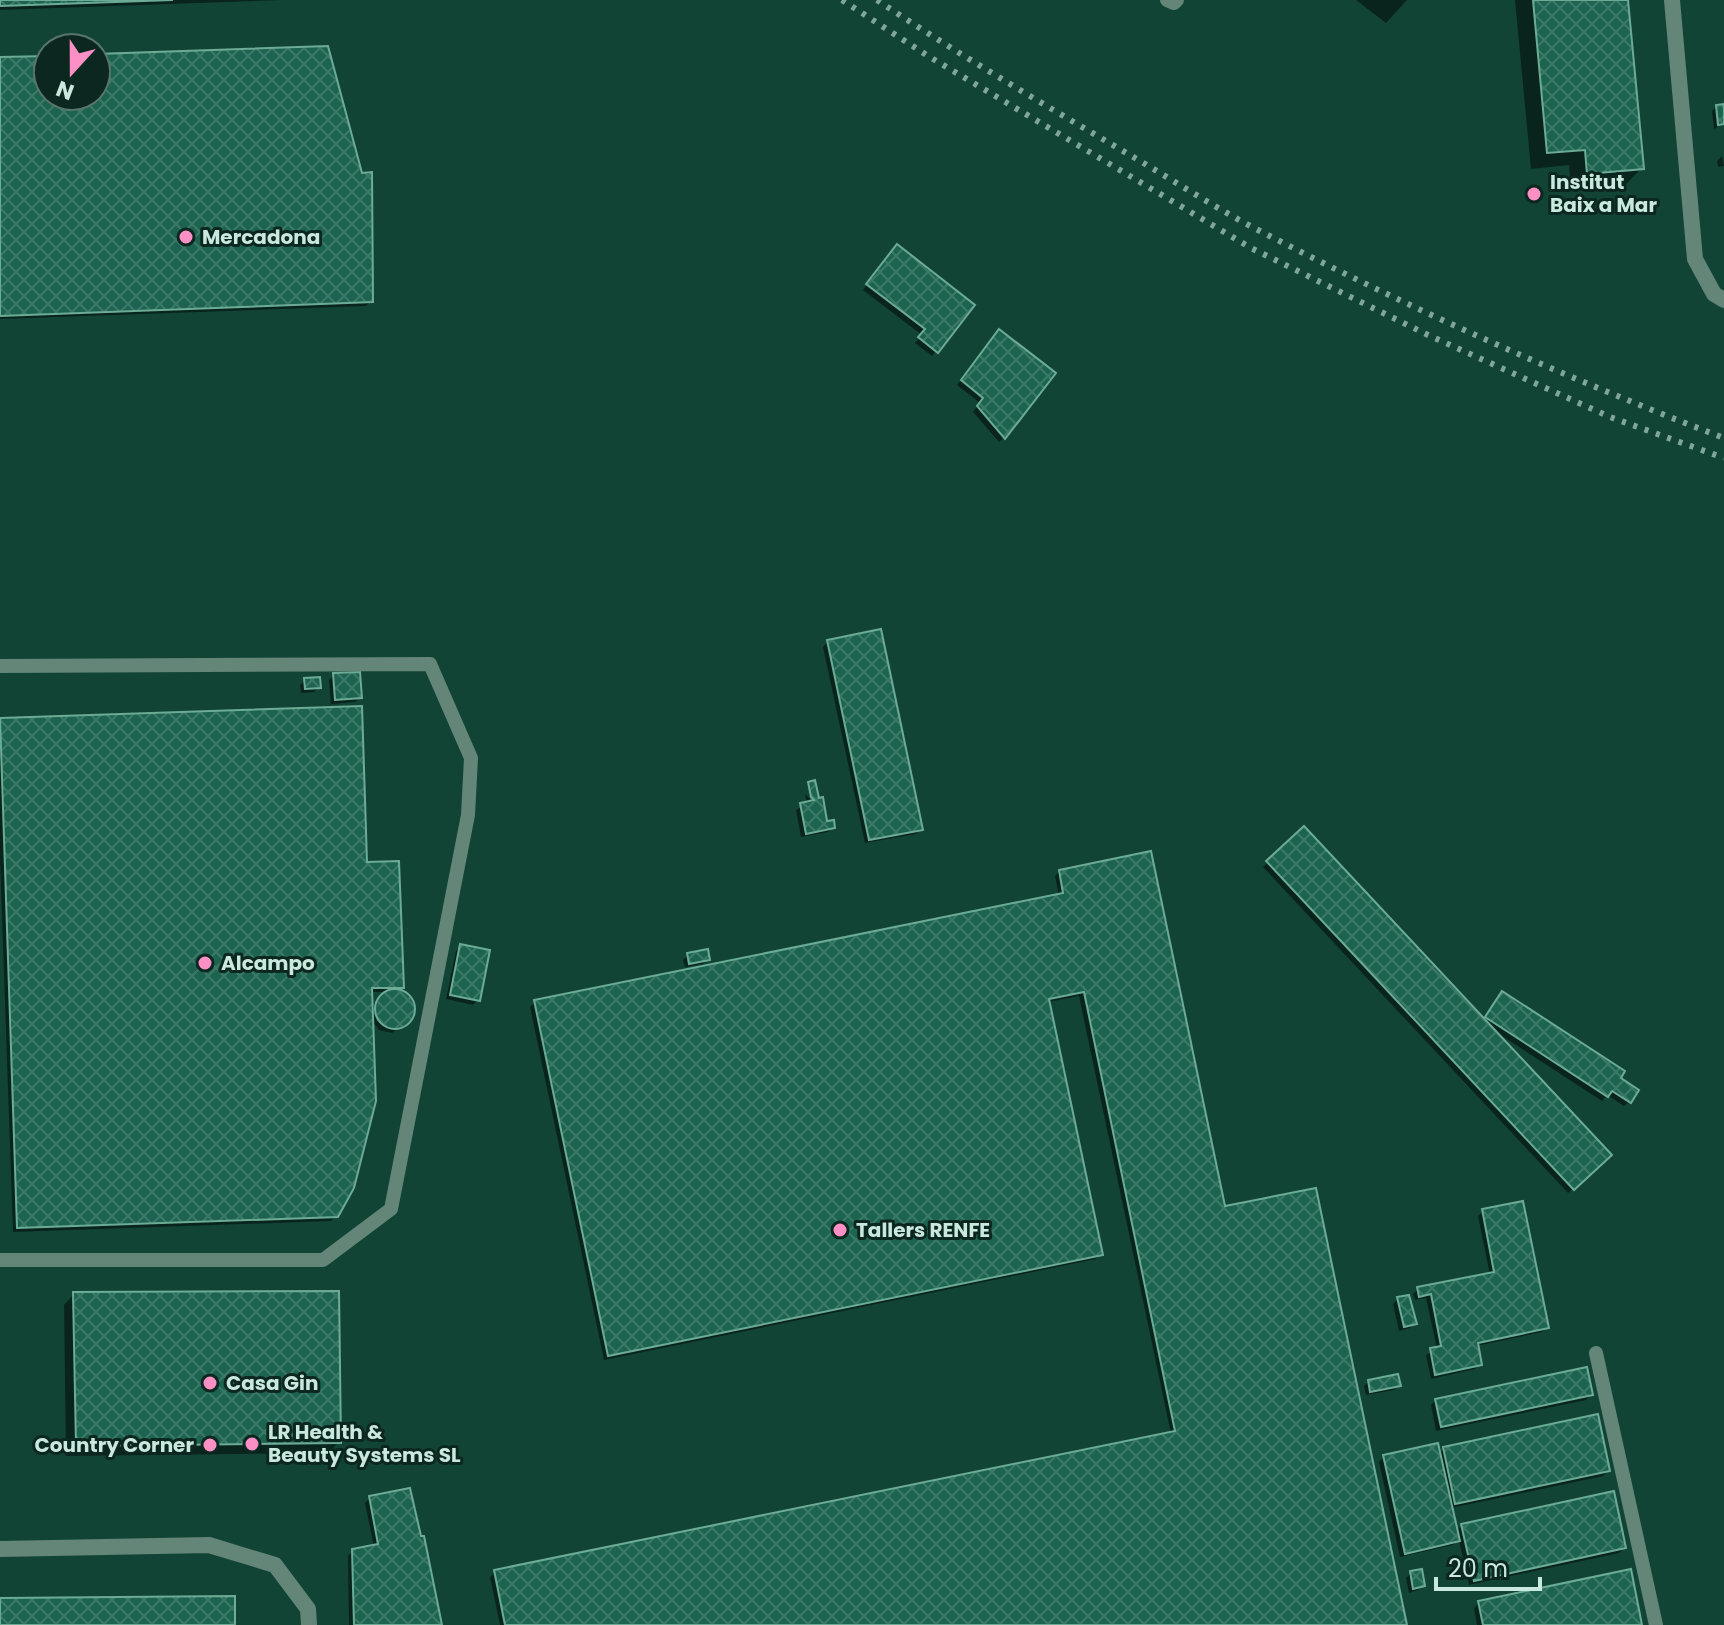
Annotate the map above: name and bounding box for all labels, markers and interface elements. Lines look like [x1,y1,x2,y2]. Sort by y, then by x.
north arrow [32,32,112,112]
text: N [52,73,78,108]
place label: Institut Baix a Mar [1550,168,1657,219]
marker: Institut Baix a Mar [1525,185,1543,203]
place label: Mercadona [202,223,320,251]
marker: Mercadona [177,228,195,246]
place label: Alcampo [221,949,315,977]
marker: Alcampo [196,954,214,972]
place label: Tallers RENFE [856,1216,990,1244]
marker: Tallers RENFE [831,1221,849,1239]
place label: Casa Gin [226,1369,318,1397]
marker: Casa Gin [201,1374,219,1392]
place label: LR Health & Beauty Systems SL [268,1418,461,1469]
place label: Country Corner [35,1431,194,1459]
marker: LR Health & Beauty Systems SL [243,1435,261,1453]
marker: Country Corner [201,1436,219,1454]
scale bar [1436,1541,1540,1591]
text: 20 m [1448,1552,1508,1585]

